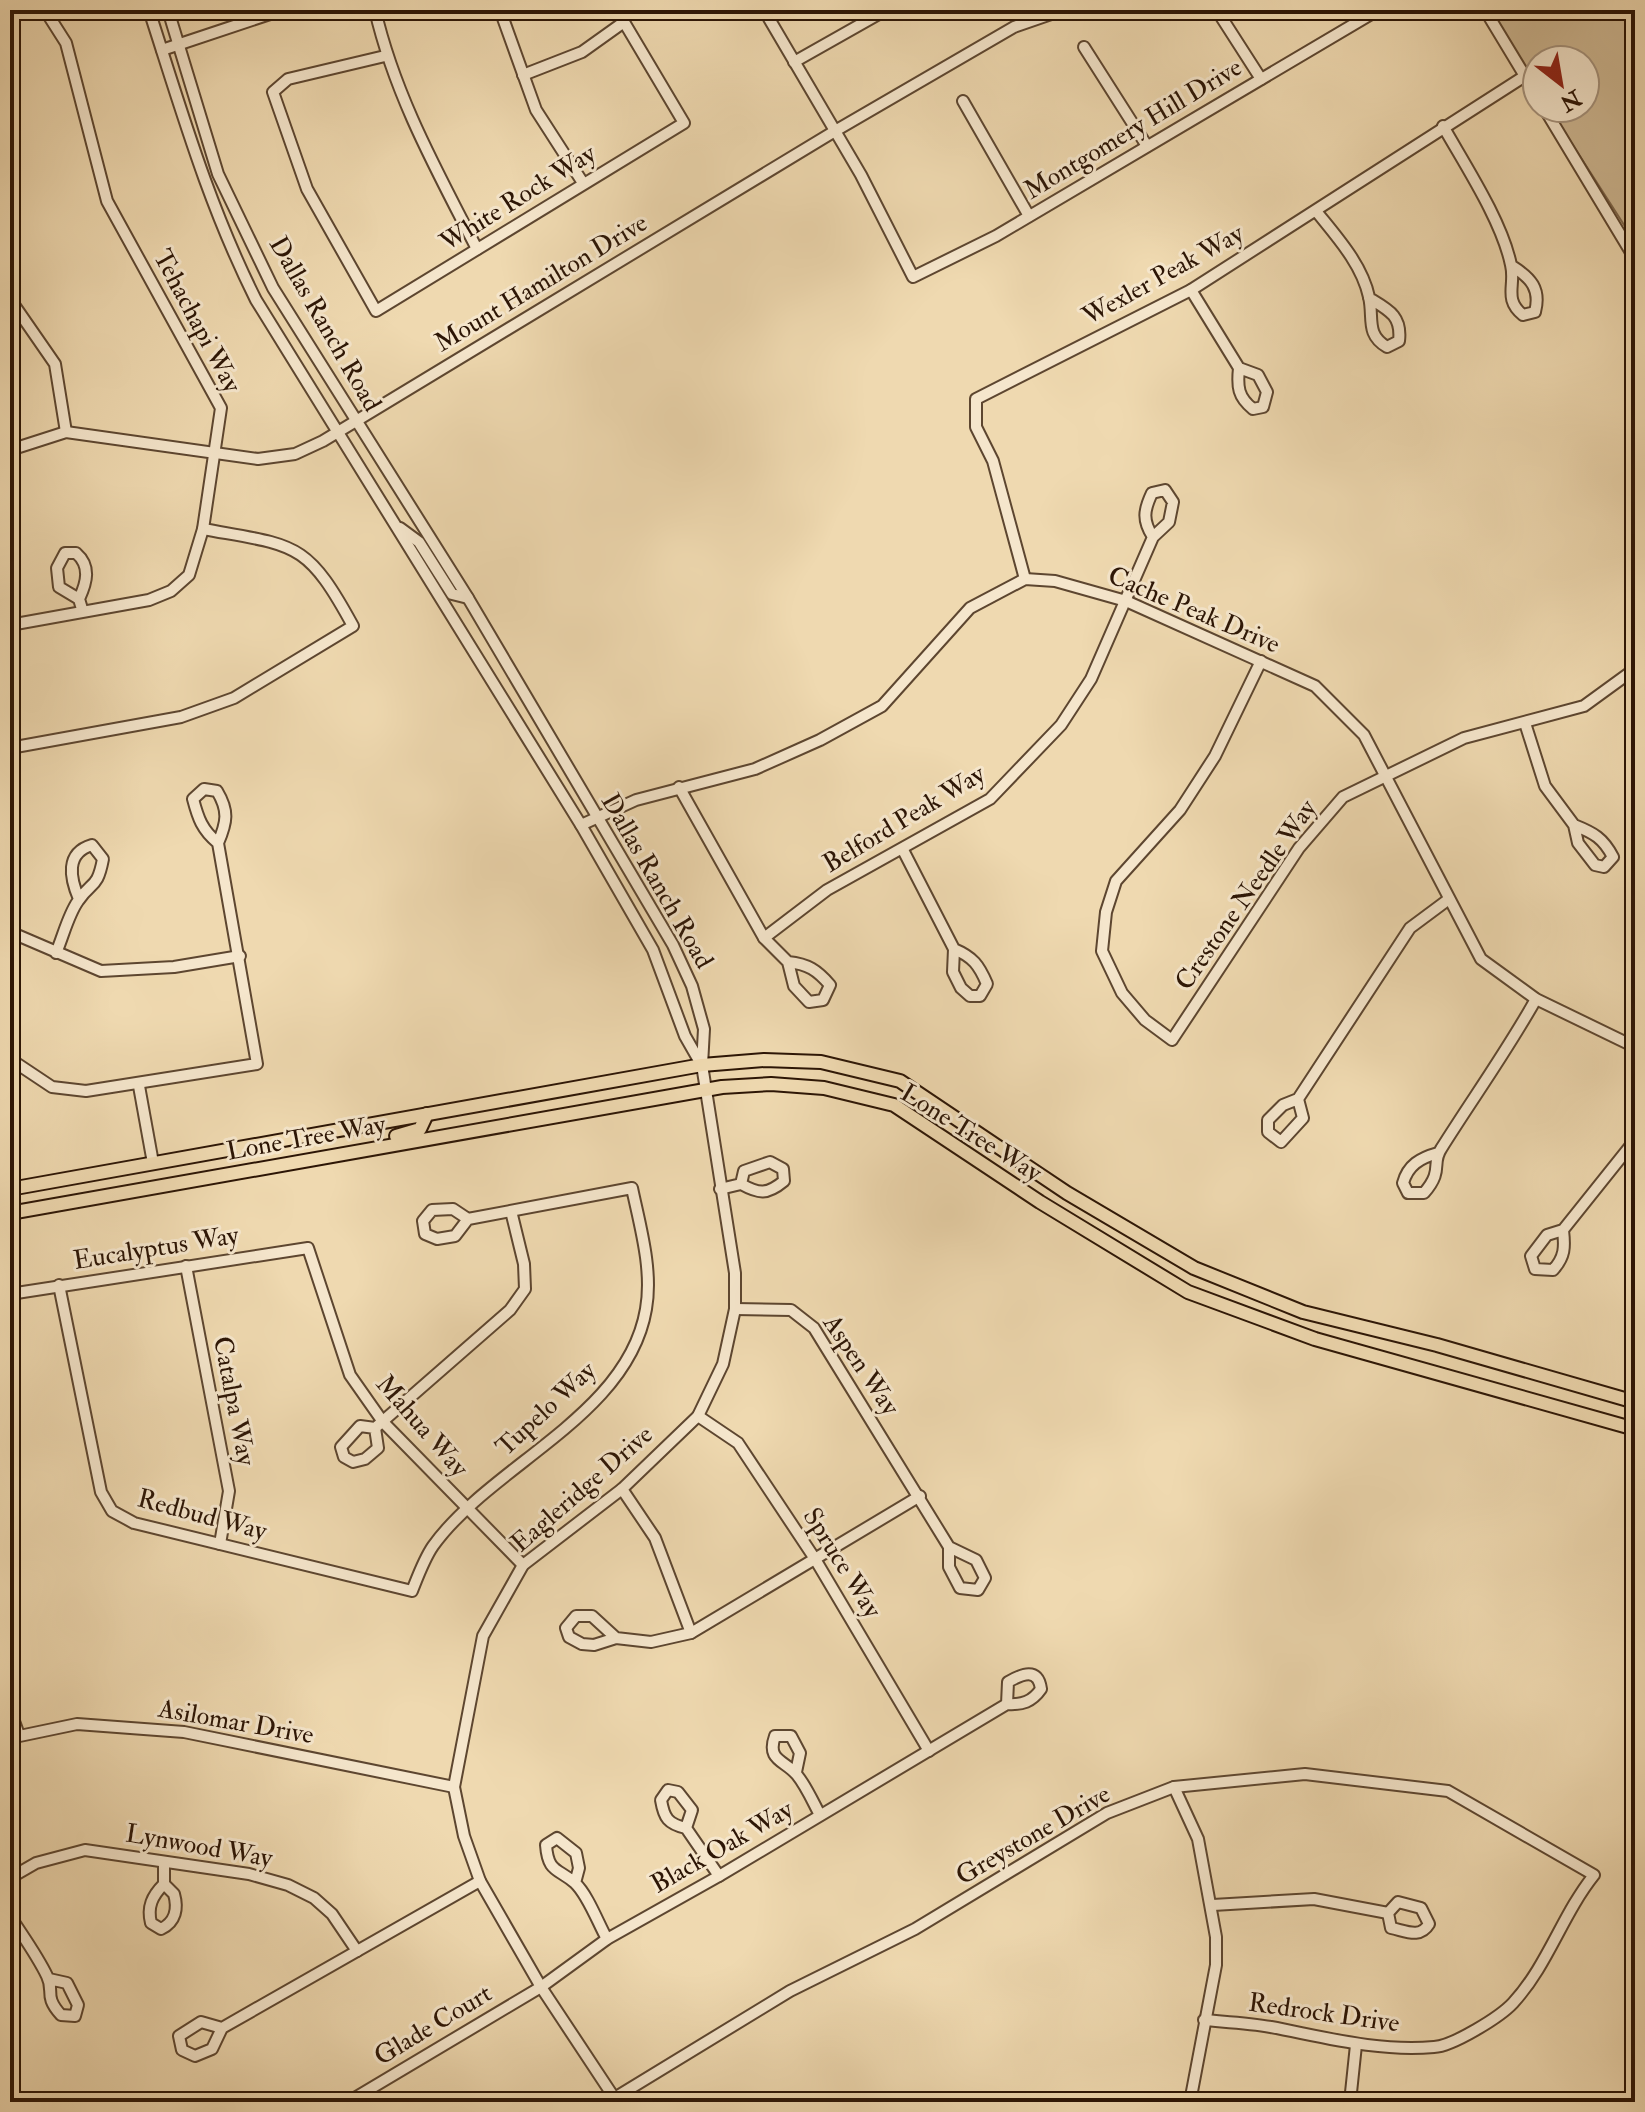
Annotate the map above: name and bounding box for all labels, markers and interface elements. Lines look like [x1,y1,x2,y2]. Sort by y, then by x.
north arrow [1521,44,1601,124]
street label: Montgomery Hill Drive [1018,51,1248,207]
text: N [1555,83,1587,118]
street label: White Rock Way [434,137,602,259]
street label: Mount Hamilton Drive [429,207,653,359]
street label: Wexler Peak Way [1076,217,1250,333]
street label: Dallas Ranch Road [262,231,388,417]
street label: Tehachapi Way [145,244,248,399]
street label: Cache Peak Drive [1103,559,1285,661]
street label: Belford Peak Way [817,758,991,880]
street label: Dallas Ranch Road [594,788,720,974]
street label: Crestone Needle Way [1168,793,1324,996]
street label: Lone Tree Way [894,1077,1048,1189]
street label: Lone Tree Way [224,1108,388,1168]
street label: Eucalyptus Way [71,1219,242,1278]
street label: Aspen Way [814,1308,907,1422]
street label: Catalpa Way [205,1334,262,1469]
street label: Tupelo Way [490,1354,604,1464]
street label: Mahua Way [369,1368,475,1484]
street label: Eagleridge Drive [504,1419,660,1559]
street label: Redbud Way [134,1482,271,1548]
street label: Spruce Way [795,1502,889,1625]
street label: Asilomar Drive [155,1692,316,1751]
street label: Greystone Drive [950,1778,1116,1892]
street label: Black Oak Way [645,1793,799,1900]
street label: Lynwood Way [123,1817,275,1875]
street label: Glade Court [368,1977,498,2073]
street label: Redrock Drive [1246,1987,1402,2039]

